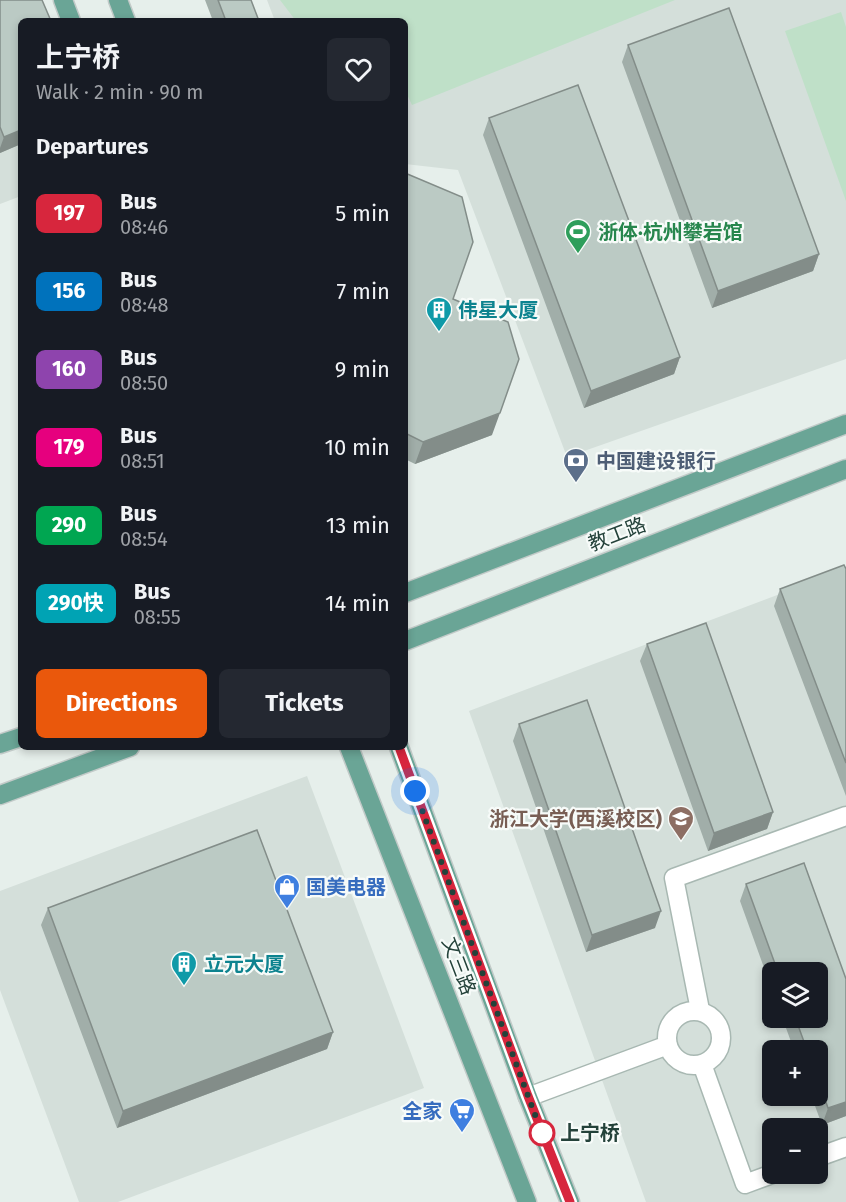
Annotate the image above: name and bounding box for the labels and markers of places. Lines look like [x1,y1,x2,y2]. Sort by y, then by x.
sports icon: 浙体·杭州攀岩馆 [563,217,593,255]
place label: 浙体·杭州攀岩馆 [598,220,743,244]
building icon: 伟星大厦 [424,295,454,333]
place label: 伟星大厦 [458,298,538,322]
bank icon: 中国建设银行 [561,446,591,484]
place label: 中国建设银行 [596,449,716,473]
school or university icon: 浙江大学(西溪校区) [666,804,696,842]
place label: 浙江大学(西溪校区) [489,807,662,831]
shop icon: 国美电器 [272,872,302,910]
place label: 国美电器 [306,875,386,899]
building icon: 立元大厦 [169,949,199,987]
place label: 立元大厦 [204,952,284,976]
supermarket icon: 全家 [447,1096,477,1134]
place label: 全家 [402,1099,442,1123]
marker: 上宁桥 [529,1120,555,1146]
place label: 上宁桥 [560,1121,620,1145]

